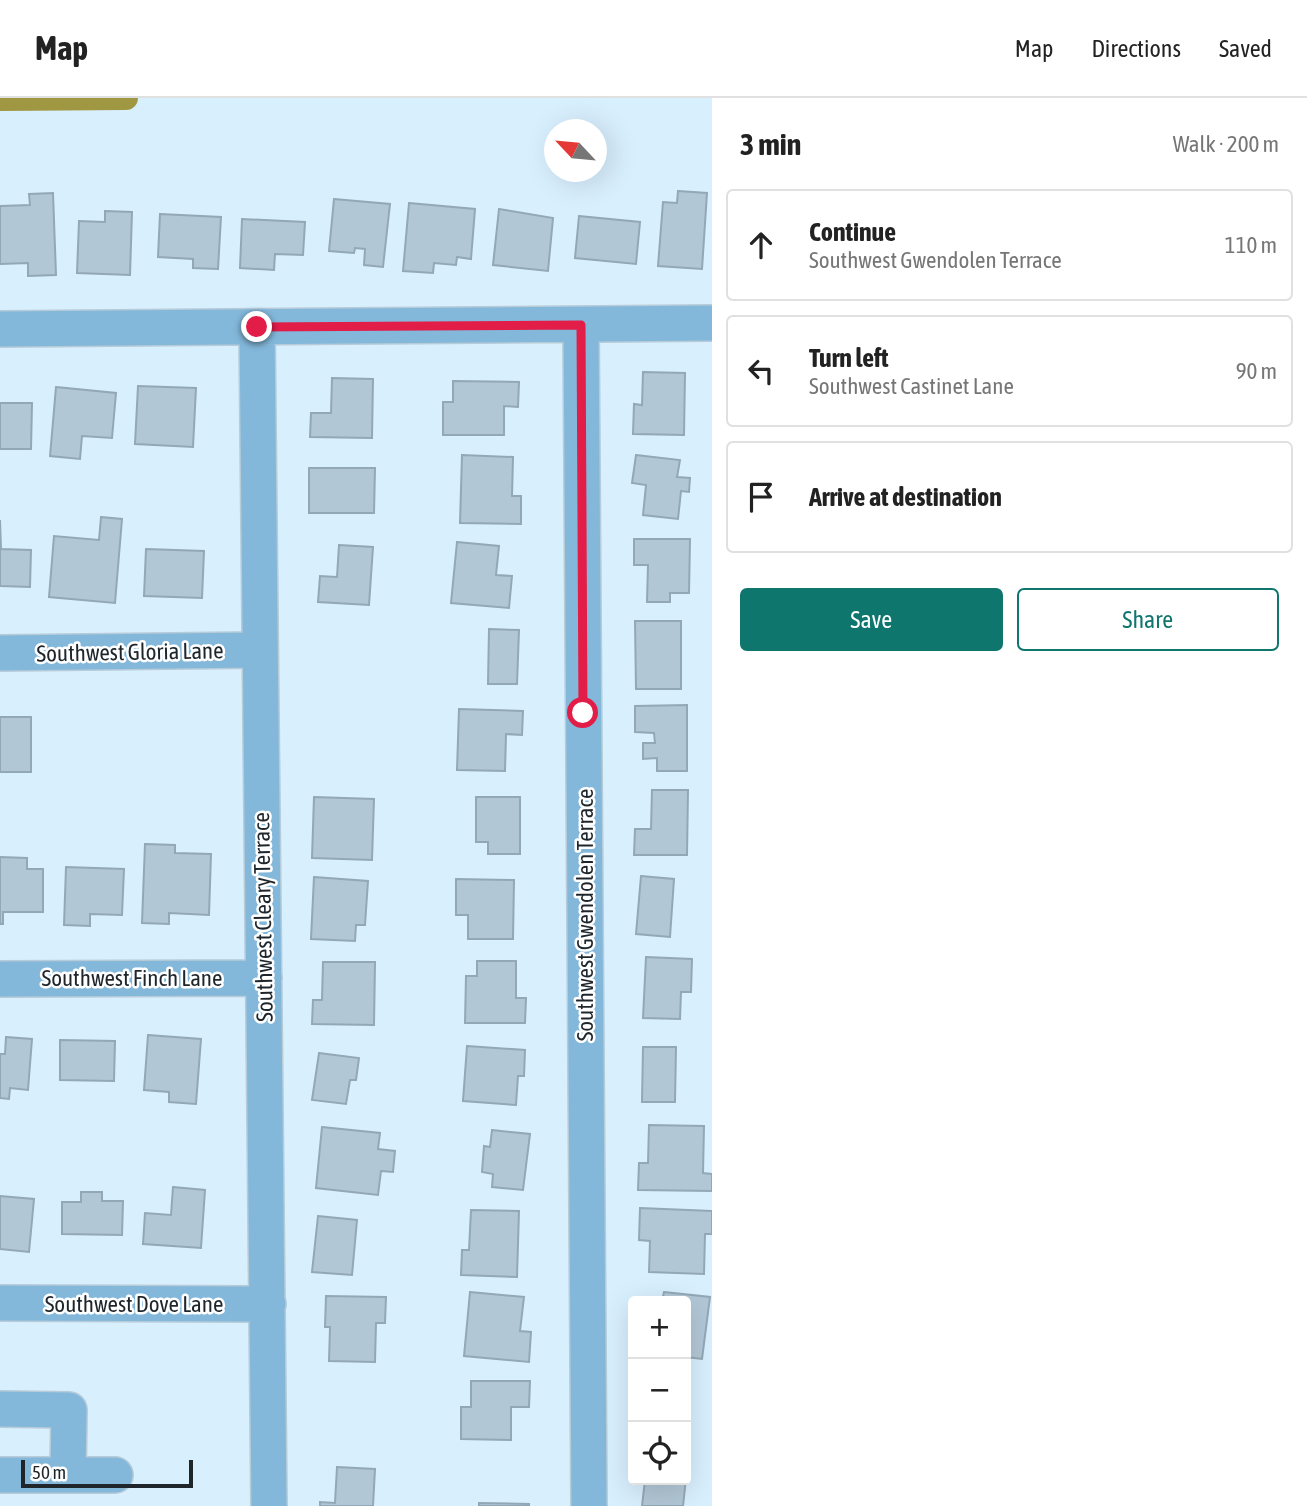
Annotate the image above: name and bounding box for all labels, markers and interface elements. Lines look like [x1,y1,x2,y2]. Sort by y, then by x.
text: Map [35,29,88,67]
text: Map [1015,35,1053,62]
text: Directions [1091,35,1181,62]
text: Saved [1219,35,1272,62]
north arrow [544,119,607,182]
text: 3 min [740,127,801,161]
text: Walk · 200 m [1173,131,1279,157]
text: Continue [809,217,896,247]
icon: ahead [742,226,780,264]
text: 110 m [1225,232,1277,258]
text: Southwest Gwendolen Terrace [809,247,1062,273]
route end [241,311,272,342]
text: Turn left [809,343,889,373]
icon: left [742,352,780,390]
text: 90 m [1236,358,1277,384]
text: Southwest Castinet Lane [809,373,1014,399]
icon: arrive [742,478,780,516]
text: Arrive at destination [809,482,1002,512]
button: Save [740,588,1003,651]
button: Share [1017,588,1279,651]
street label: Southwest Gloria Lane [36,637,224,667]
route start [567,697,598,728]
street label: Southwest Gwendolen Terrace [572,789,598,1041]
street label: Southwest Cleary Terrace [248,812,278,1022]
street label: Southwest Finch Lane [42,965,222,991]
street label: Southwest Dove Lane [45,1291,223,1317]
map controls [628,1296,691,1485]
button: + [628,1296,691,1359]
button: − [628,1359,691,1422]
button: locate [628,1422,691,1485]
scale bar [21,1457,192,1489]
text: 50 m [32,1461,66,1483]

